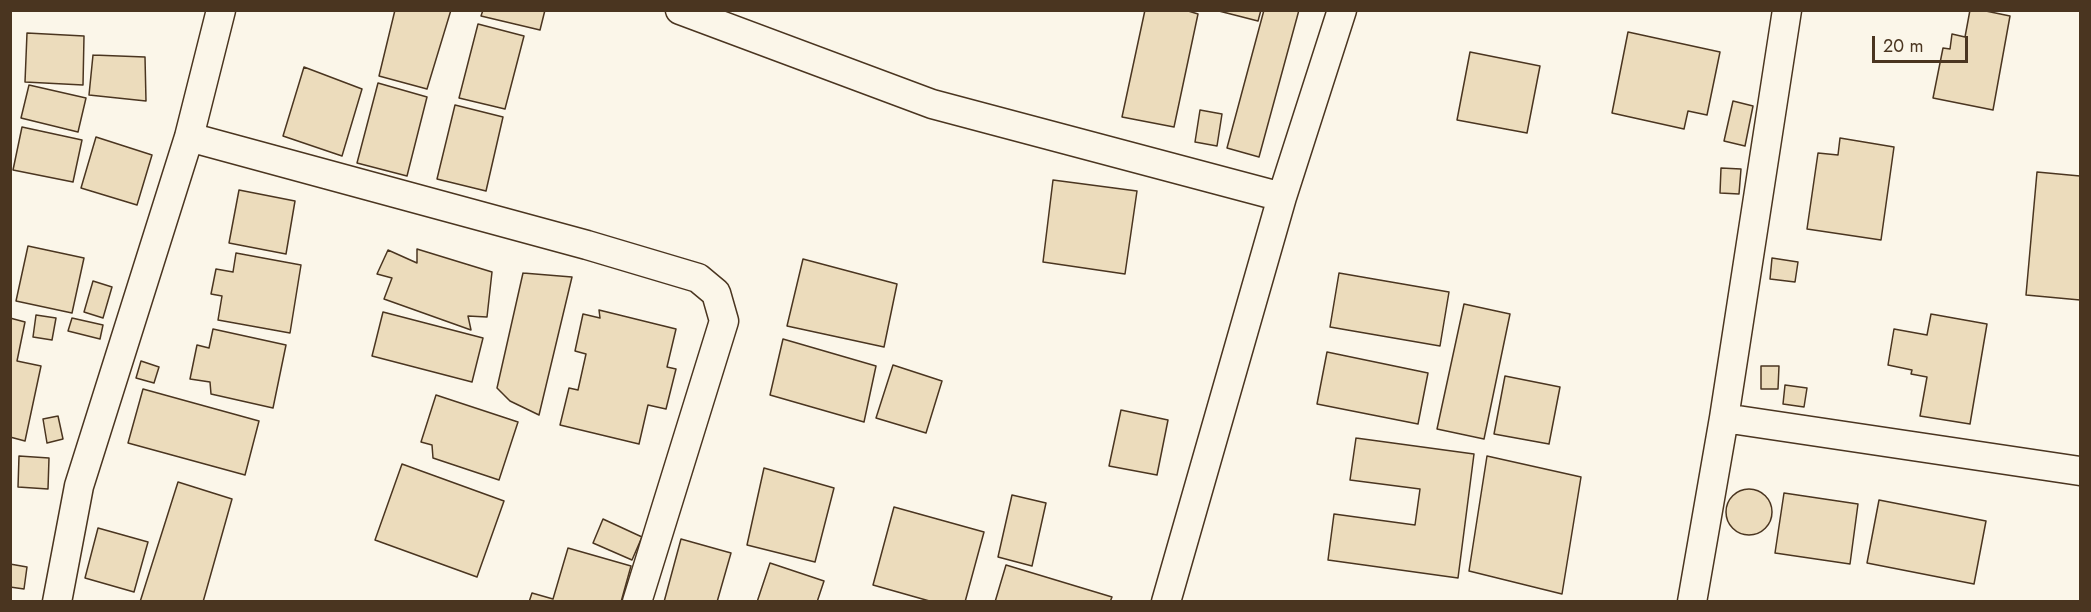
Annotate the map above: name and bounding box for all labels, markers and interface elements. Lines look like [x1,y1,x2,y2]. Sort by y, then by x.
scale bar [1875,24,1971,62]
text: 20 m [1883,33,1923,59]

